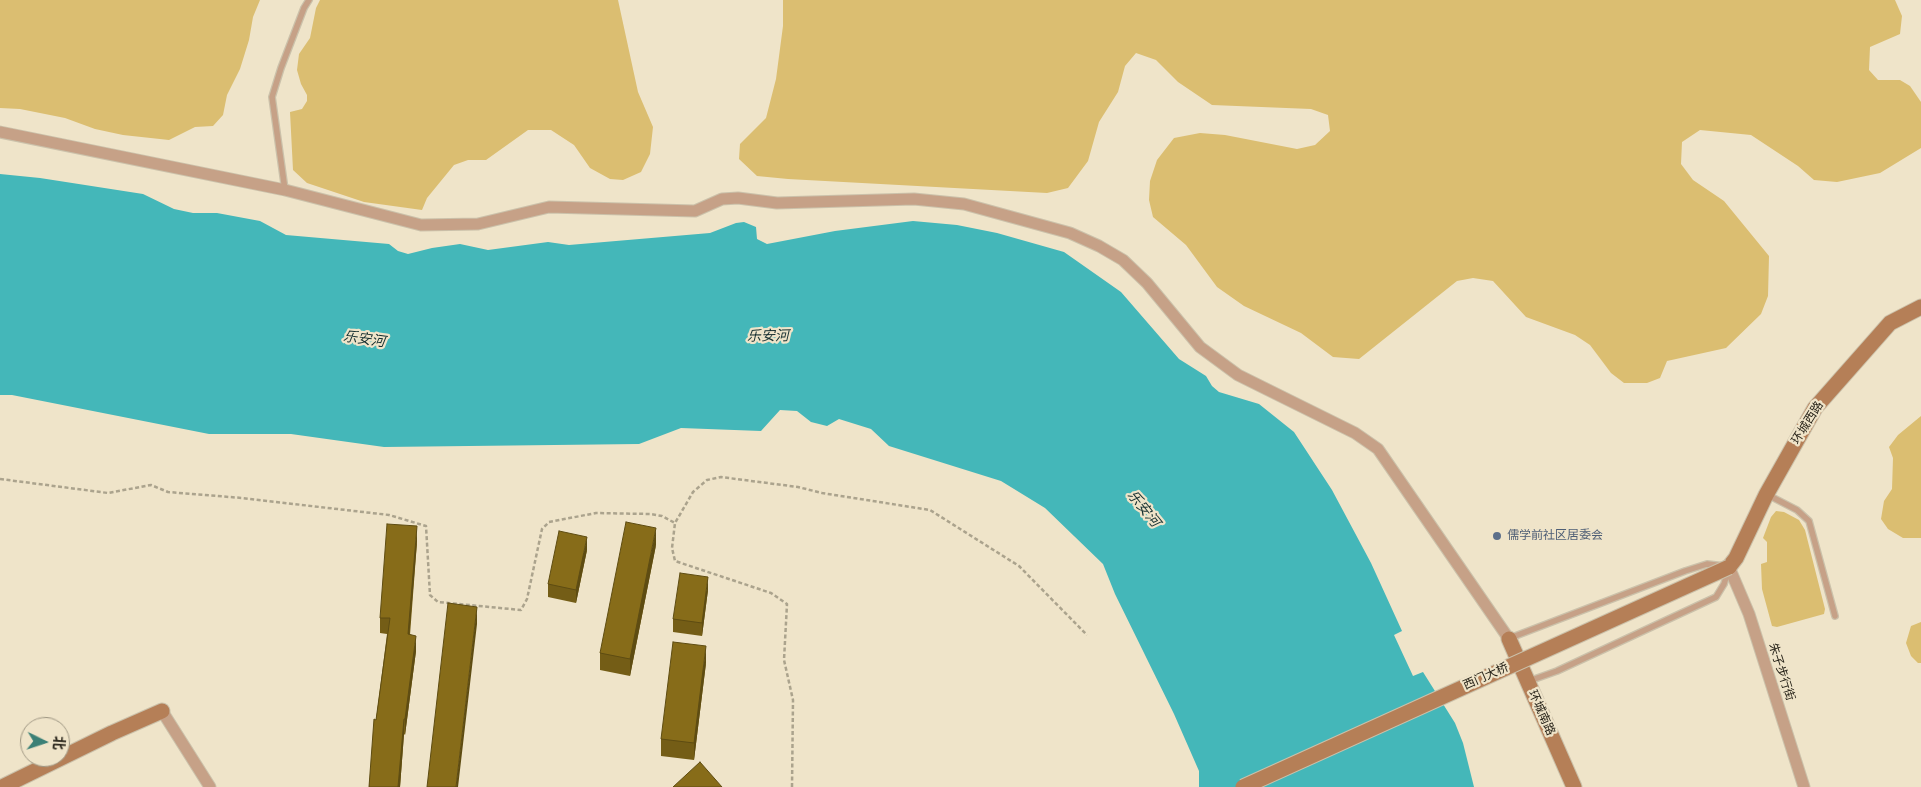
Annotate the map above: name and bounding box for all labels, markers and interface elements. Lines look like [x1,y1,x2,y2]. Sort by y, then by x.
water label: 乐安河 [747,328,789,346]
water label: 乐安河 [342,329,386,351]
street label: 环城西路 [1789,399,1827,447]
water label: 乐安河 [1123,487,1163,531]
place label: 儒学前社区居委会 [1507,529,1603,543]
marker: 儒学前社区居委会 [1491,530,1503,542]
street label: 朱子步行街 [1765,641,1797,703]
street label: 西门大桥 [1461,661,1511,693]
street label: 环城南路 [1525,688,1557,738]
north arrow [20,717,70,767]
text: 北 [49,735,69,751]

